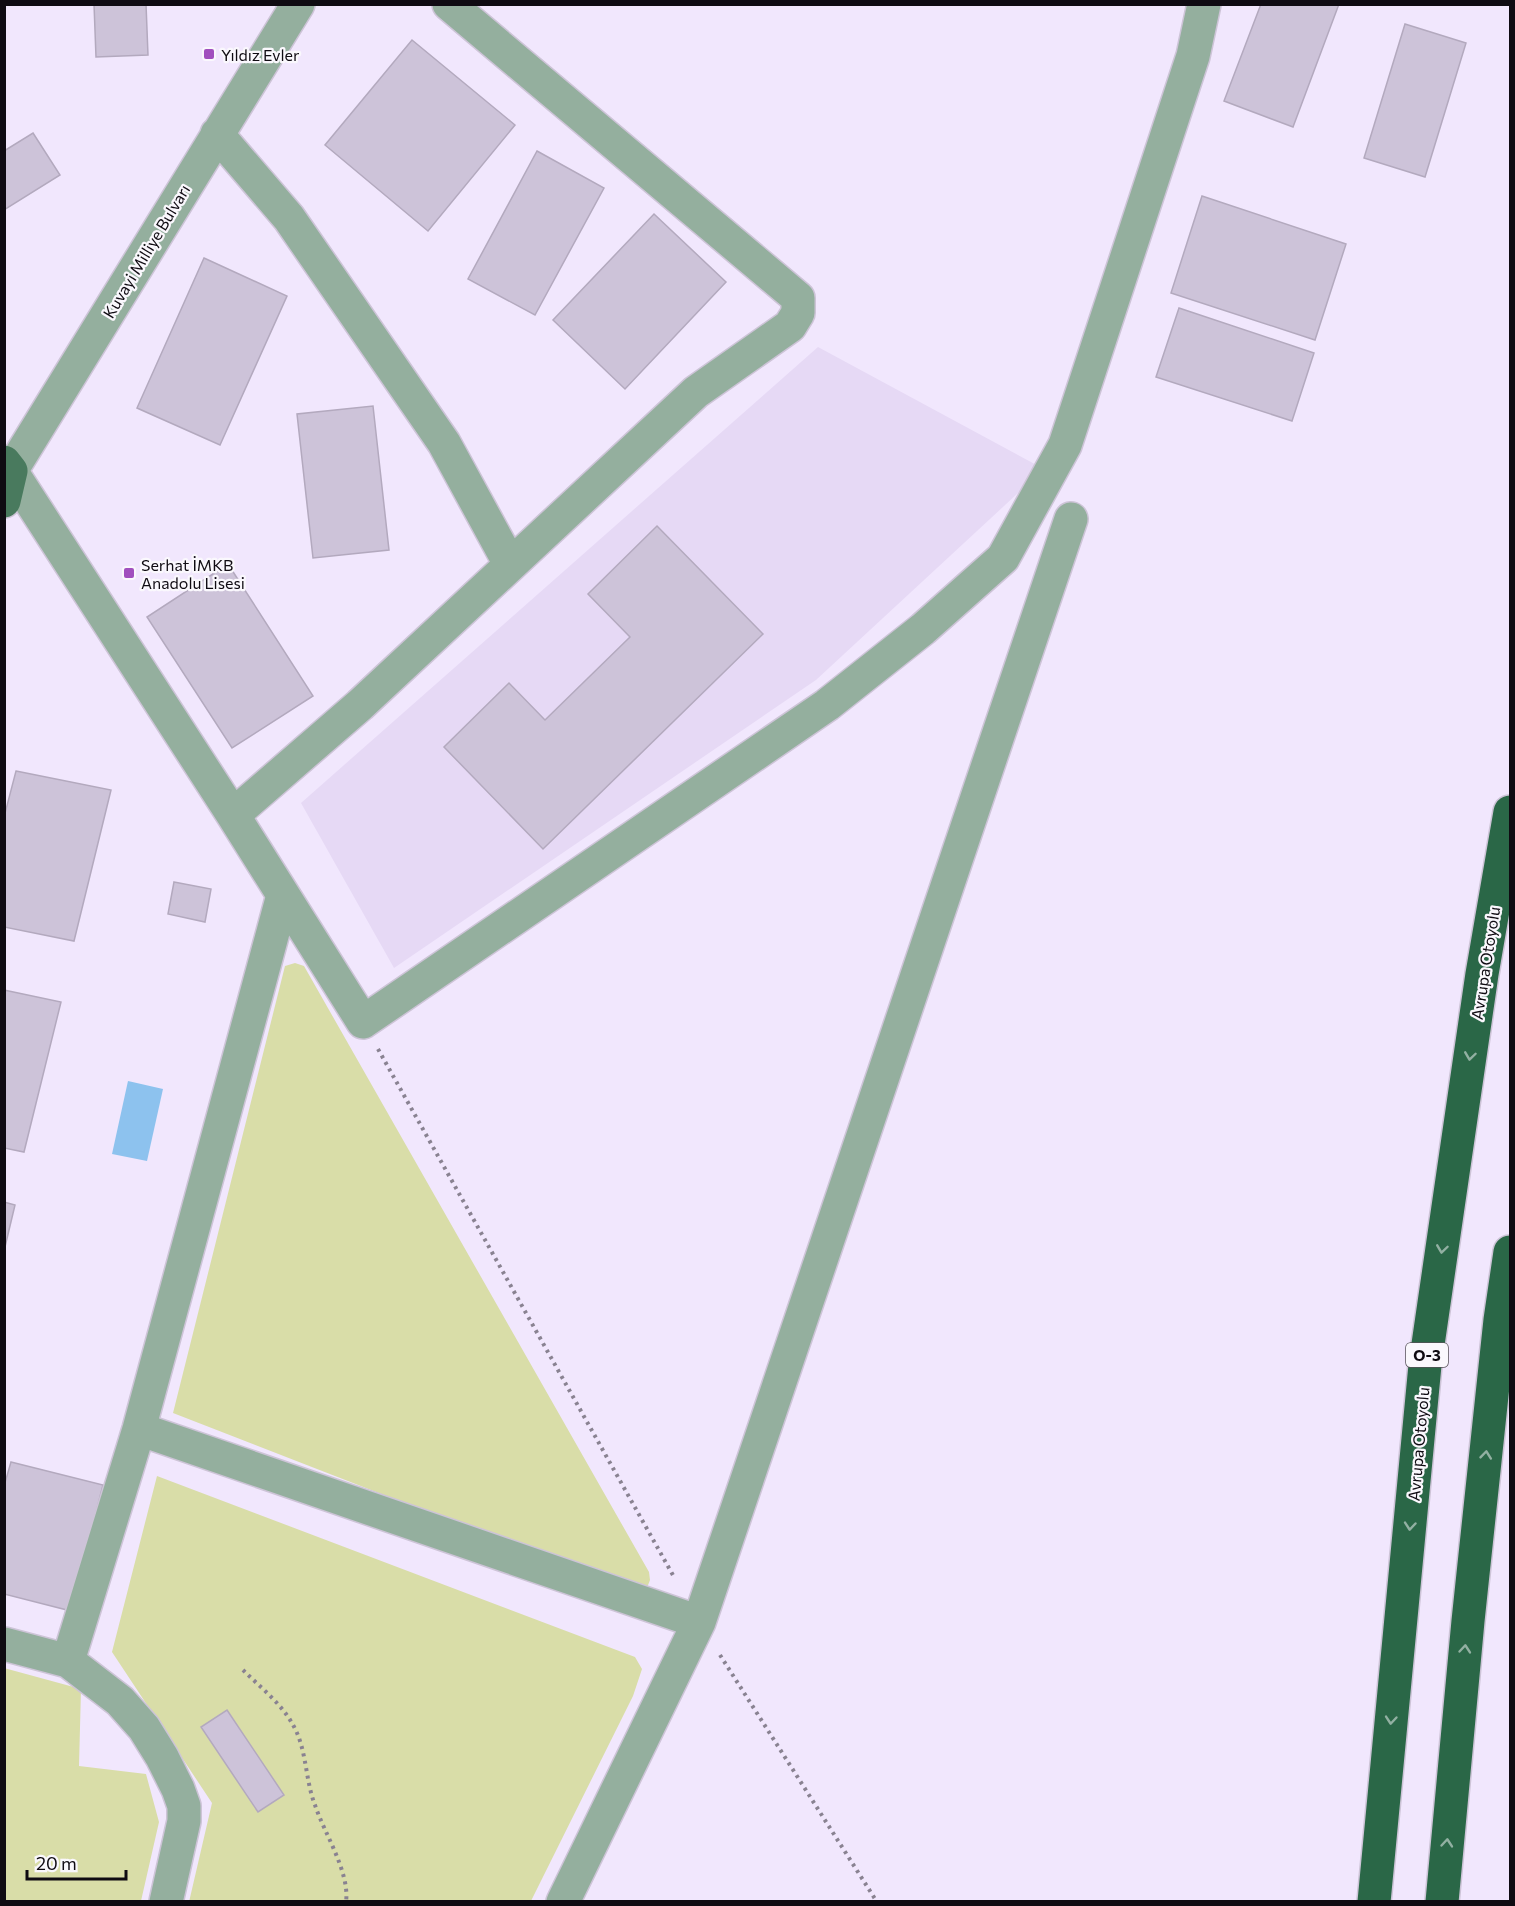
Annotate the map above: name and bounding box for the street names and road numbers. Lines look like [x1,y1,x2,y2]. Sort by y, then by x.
street label: Kuvayi Milliye Bulvarı [99,181,193,321]
street label: Avrupa Otoyolu [1467,905,1503,1021]
road number: O-3 [1406,1343,1448,1367]
street label: Avrupa Otoyolu [1404,1386,1432,1502]

